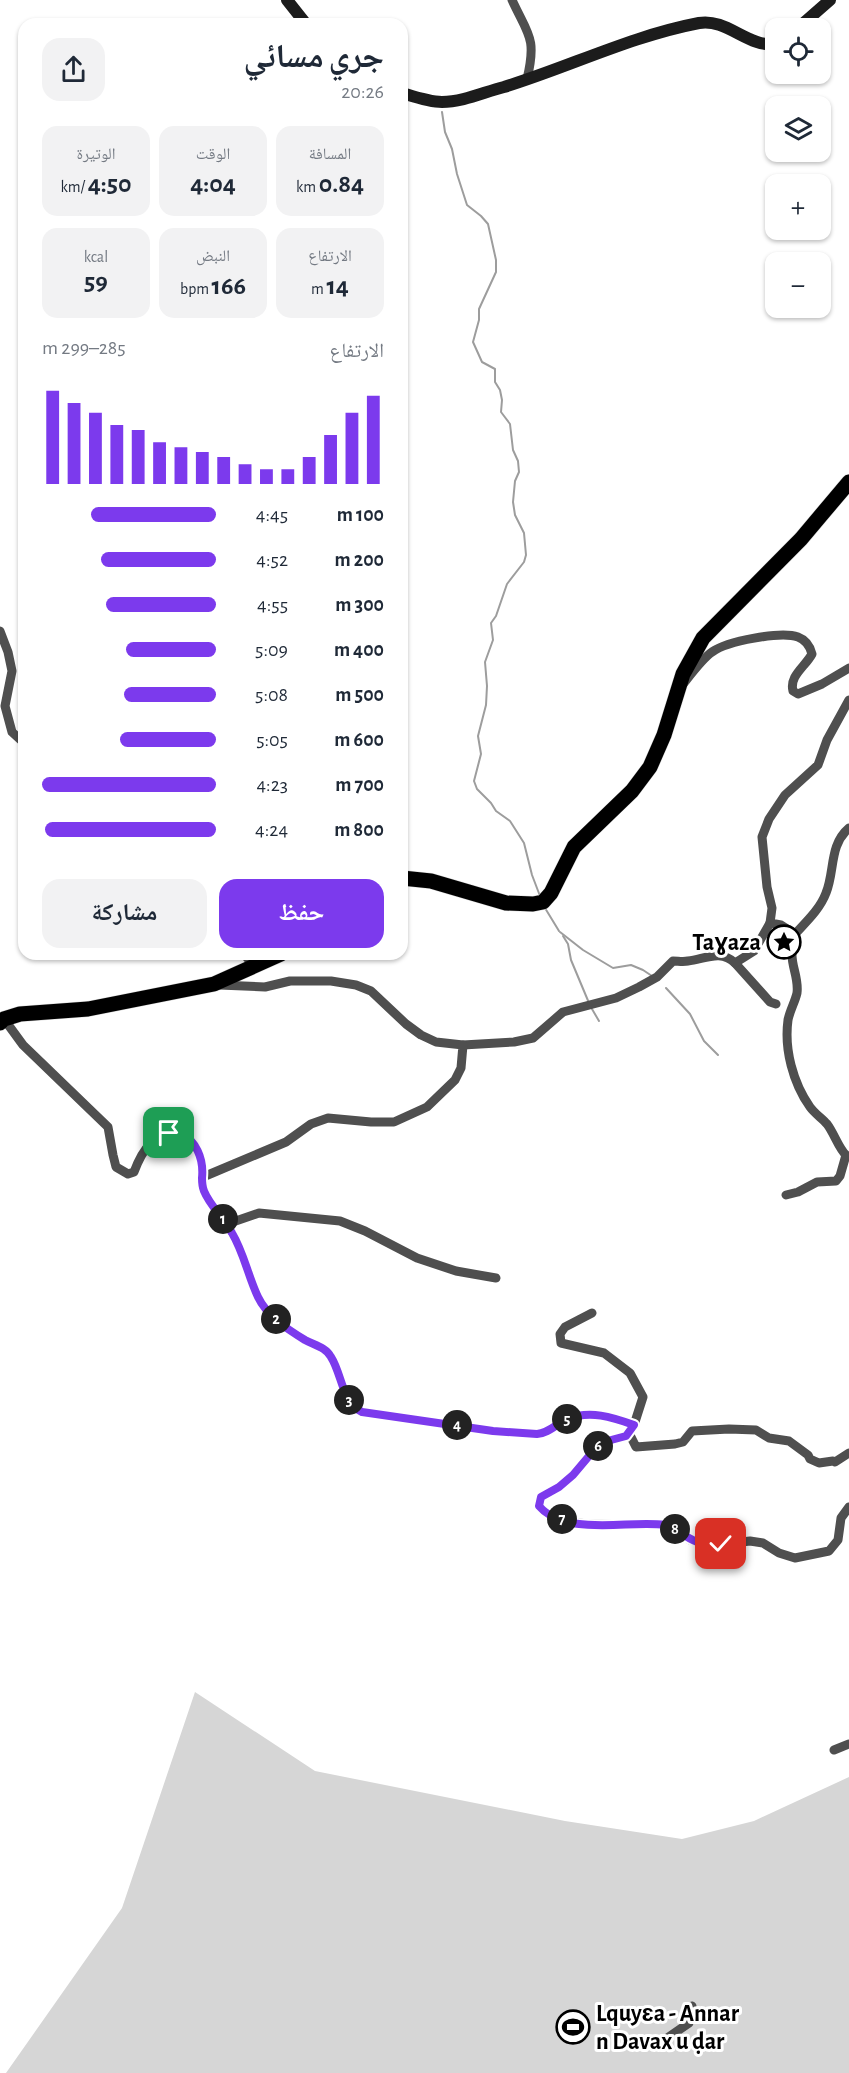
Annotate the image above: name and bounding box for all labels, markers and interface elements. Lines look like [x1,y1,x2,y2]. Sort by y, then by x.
map controls [765,18,831,318]
button: locate [765,18,831,84]
button: share [42,38,105,101]
text: جري مسائي [244,41,384,74]
text: 20:26 [341,82,384,102]
button: layers [765,96,831,162]
text: الوتيرة [77,146,115,162]
text: الوقت [196,146,230,162]
text: المسافة [309,146,351,162]
text: 4:50 [88,171,132,197]
text: 4:04 [190,171,236,197]
text: 0.84 [319,171,364,197]
button: + [765,174,831,240]
text: /km [60,179,88,195]
text: km [296,179,319,195]
text: النبض [196,248,230,264]
text: الارتفاع [308,248,352,264]
text: kcal [84,249,108,265]
button: − [765,252,831,318]
text: 59 [84,269,108,295]
text: 166 [212,273,246,299]
text: 14 [327,273,349,299]
text: bpm [180,281,212,297]
text: m [311,281,327,297]
text: 285–299 m [42,338,126,358]
text: الارتفاع [329,341,384,361]
text: 4:45 [256,505,288,525]
text: 100 m [337,505,384,525]
text: 4:52 [256,550,288,570]
text: 200 m [335,550,384,570]
text: 4:55 [257,595,288,615]
text: 300 m [335,595,384,615]
text: 5:09 [255,640,288,660]
text: 400 m [334,640,384,660]
text: 5:08 [255,685,288,705]
text: 500 m [335,685,384,705]
text: 5:05 [256,730,288,750]
text: 600 m [334,730,384,750]
text: 4:23 [256,775,288,795]
text: 700 m [335,775,384,795]
text: 4:24 [255,820,288,840]
text: 800 m [334,820,384,840]
button: مشاركة [42,879,207,948]
button: حفظ [219,879,384,948]
place icon: Taɣaza [766,924,802,960]
place label: Taɣaza [692,931,761,955]
pin [143,1107,194,1158]
icon: arrive [152,1116,185,1149]
pin: 1 [208,1204,238,1234]
text: 1 [220,1211,226,1227]
pin: 2 [261,1304,291,1334]
text: 2 [272,1311,280,1327]
pin: 3 [334,1385,364,1415]
text: 3 [346,1392,352,1408]
pin: 5 [552,1404,582,1434]
pin: 4 [442,1410,472,1440]
text: 5 [564,1411,570,1427]
text: 4 [453,1417,461,1433]
pin: 6 [583,1431,613,1461]
text: 6 [594,1438,602,1454]
pin: 7 [547,1504,577,1534]
text: 7 [559,1511,565,1527]
pin: 8 [660,1514,690,1544]
pin [695,1518,746,1569]
text: 8 [671,1521,679,1537]
icon: check [704,1527,737,1560]
place label: Lquyɛa - Annar n Davax u ḍar [596,2002,740,2054]
sports icon: Lquyɛa - Annar n Davax u ḍar [555,2009,591,2045]

